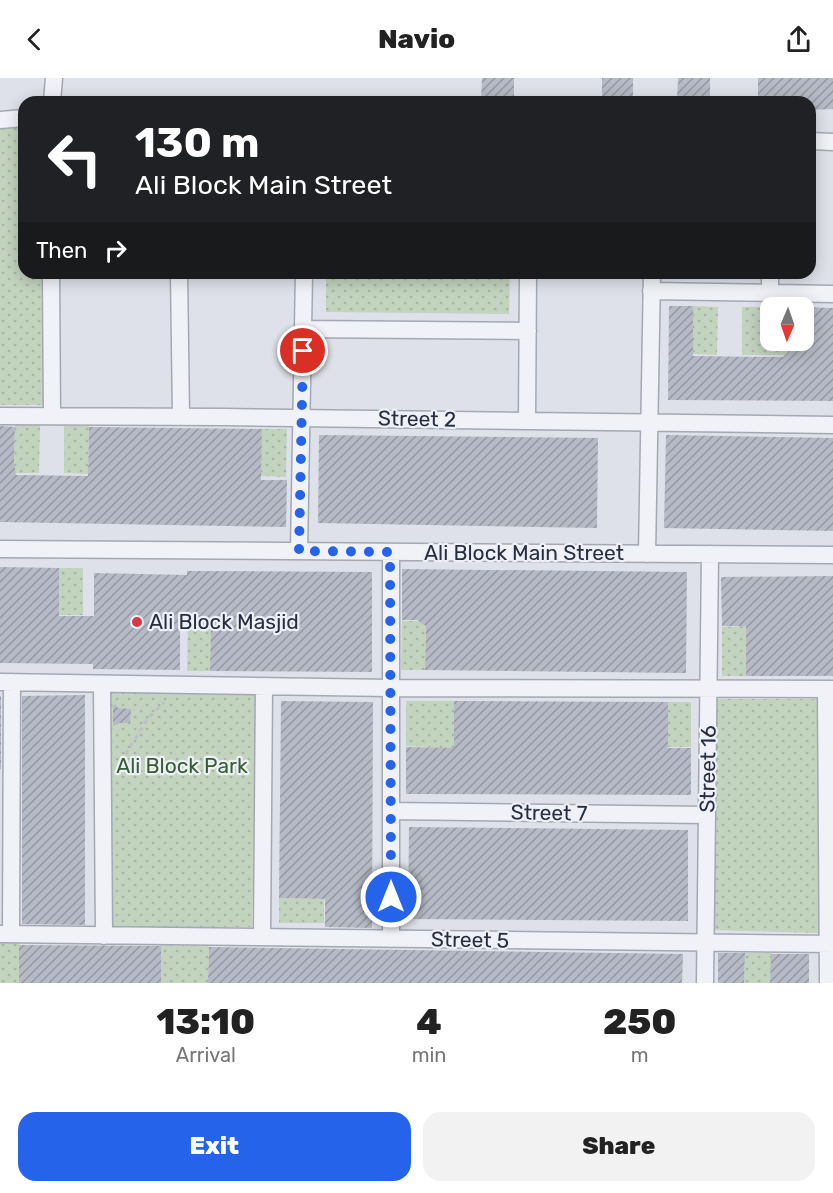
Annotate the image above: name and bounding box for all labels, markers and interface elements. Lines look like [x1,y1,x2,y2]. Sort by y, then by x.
icon: back [18,23,51,56]
text: Navio [378,23,455,55]
icon: share [782,23,815,56]
text: 130 m [135,118,260,168]
icon: left [36,120,114,198]
text: Ali Block Main Street [135,169,392,201]
icon: right [99,234,132,267]
text: Then [36,237,87,264]
north arrow [760,297,814,351]
map controls [760,297,814,351]
pin [277,325,328,376]
icon: arrive [286,334,319,367]
street label: Street 2 [378,405,456,432]
street label: Ali Block Main Street [424,540,624,565]
place label: Ali Block Masjid [149,609,299,634]
marker: Ali Block Masjid [130,615,144,629]
street label: Street 16 [694,725,721,813]
park label: Ali Block Park [116,753,248,778]
street label: Street 7 [510,799,588,826]
position arrow [359,865,423,929]
street label: Street 5 [431,926,509,953]
text: 13:10 [156,1000,255,1043]
text: 4 [416,1000,442,1043]
text: 250 [603,1000,677,1043]
text: Arrival [176,1043,236,1067]
text: min [412,1043,446,1067]
text: m [631,1043,649,1067]
button: Exit [18,1112,411,1181]
button: Share [423,1112,815,1181]

